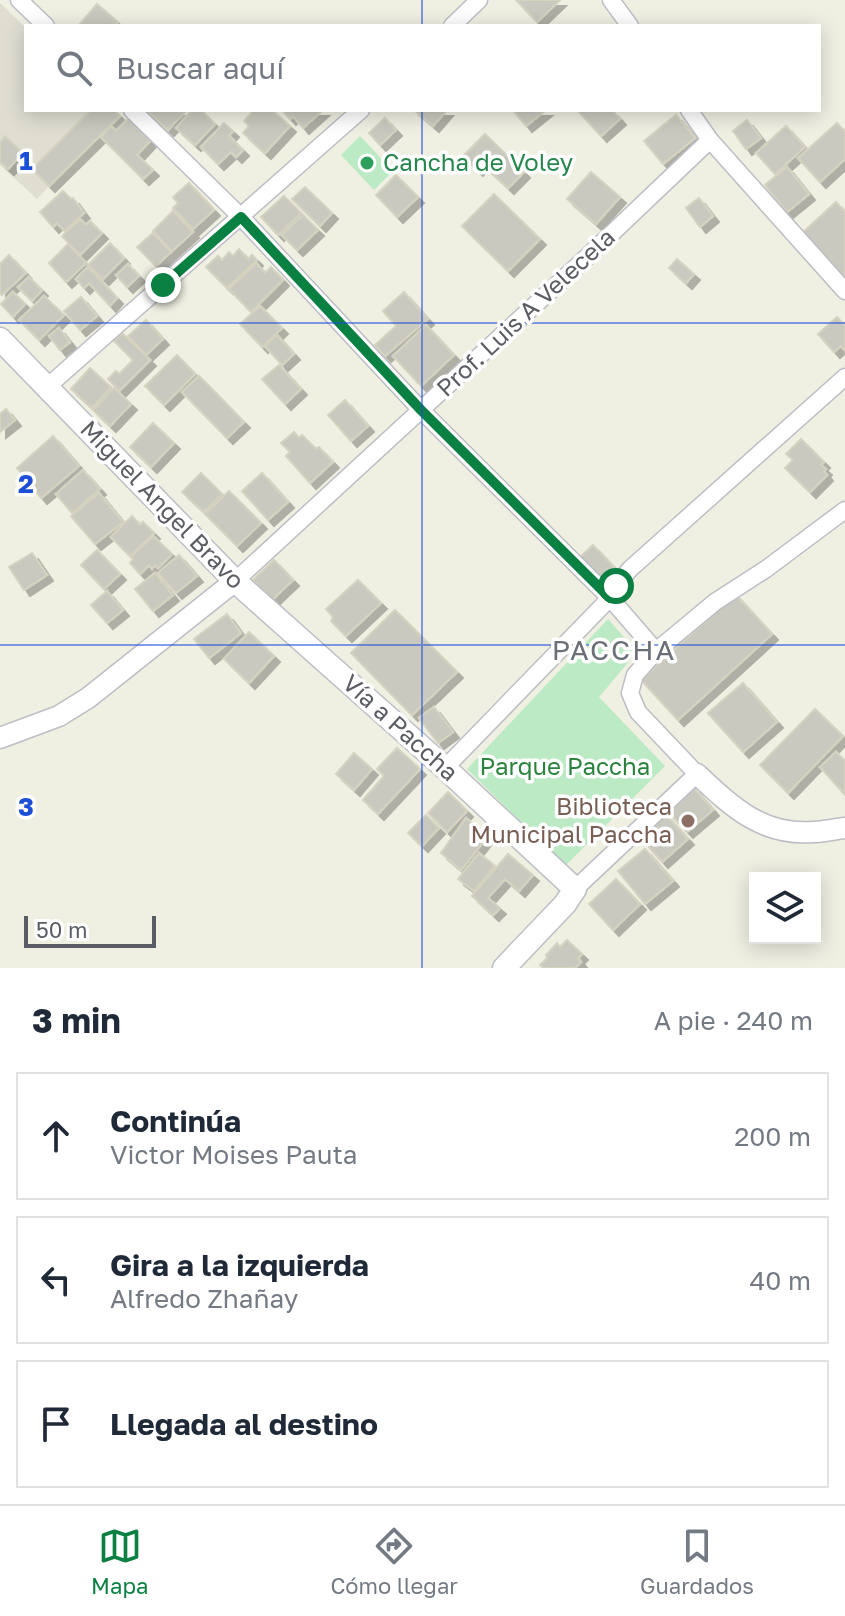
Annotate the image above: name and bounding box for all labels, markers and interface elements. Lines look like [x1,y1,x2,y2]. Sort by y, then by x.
search box [24,24,821,112]
icon: search [52,46,96,90]
text: Buscar aquí [116,50,284,86]
text: 1 [19,145,33,176]
place label: Cancha de Voley [383,147,573,176]
marker: Cancha de Voley [358,154,376,172]
street label: Prof. Luis A Velecela [430,222,620,402]
route end [145,267,181,303]
street label: Miguel Angel Bravo [75,414,251,594]
text: 2 [18,468,34,499]
route start [598,568,634,604]
district label: PACCHA [552,633,676,666]
street label: Vía a Paccha [337,668,465,786]
park label: Parque Paccha [480,751,650,780]
text: 3 [18,791,34,822]
place label: Biblioteca Municipal Paccha [471,791,672,848]
marker: Biblioteca Municipal Paccha [679,812,697,830]
map controls [749,872,821,944]
button: layers [749,872,821,944]
scale bar [24,912,156,948]
text: 50 m [36,916,87,943]
text: 3 min [32,1000,121,1040]
text: A pie · 240 m [654,1005,813,1036]
text: Continúa [110,1103,241,1139]
icon: ahead [34,1114,78,1158]
text: 200 m [734,1121,811,1152]
text: Victor Moises Pauta [110,1139,358,1170]
text: Gira a la izquierda [110,1247,369,1283]
icon: left [34,1258,78,1302]
text: 40 m [750,1265,811,1296]
text: Alfredo Zhañay [110,1283,298,1314]
icon: arrive [34,1402,78,1446]
text: Llegada al destino [110,1406,378,1442]
tab: Mapa [91,1524,148,1599]
tab: Cómo llegar [330,1524,458,1599]
tab: Guardados [640,1524,754,1599]

